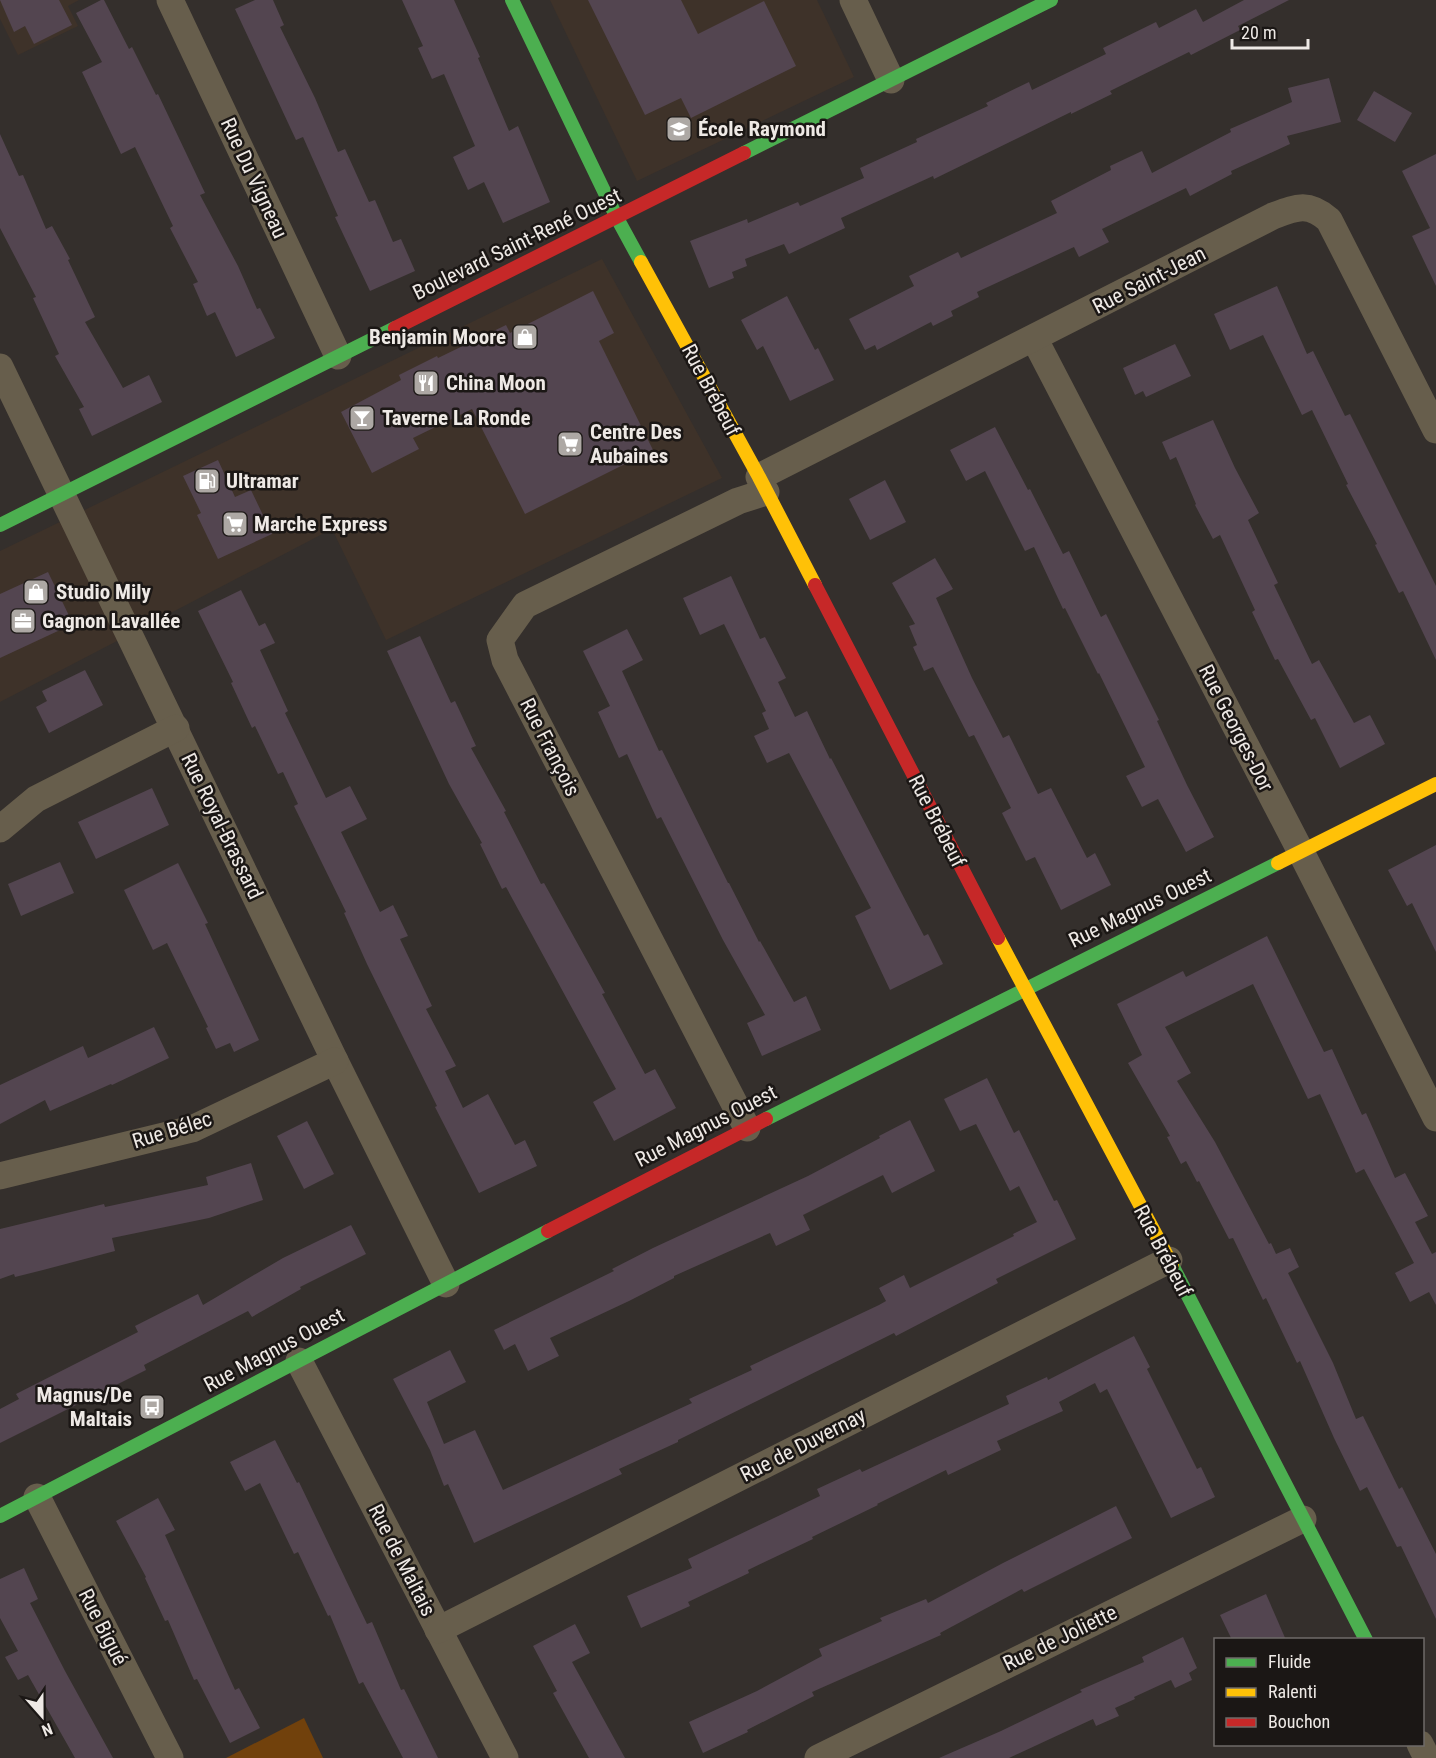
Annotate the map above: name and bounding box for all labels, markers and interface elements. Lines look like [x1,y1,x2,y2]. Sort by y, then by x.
scale bar [1232,12,1308,50]
text: 20 m [1241,22,1276,43]
street label: Rue Du Vigneau [216,114,292,242]
school or university icon: École Raymond [664,114,694,144]
place label: École Raymond [698,117,826,141]
street label: Boulevard Saint-René Ouest [409,183,625,305]
street label: Rue Saint-Jean [1089,241,1209,319]
shop icon: Benjamin Moore [510,322,540,352]
place label: Benjamin Moore [369,325,506,349]
street label: Rue Brébeuf [677,340,745,440]
restaurant icon: China Moon [411,368,441,398]
place label: China Moon [446,371,546,395]
bar icon: Taverne La Ronde [347,403,377,433]
place label: Taverne La Ronde [382,406,531,430]
place label: Centre Des Aubaines [590,420,682,468]
supermarket icon: Centre Des Aubaines [555,429,585,459]
fuel station icon: Ultramar [192,466,222,496]
place label: Ultramar [226,469,299,493]
supermarket icon: Marche Express [220,509,250,539]
place label: Marche Express [254,512,388,536]
shop icon: Studio Mily [21,577,51,607]
place label: Studio Mily [56,580,152,604]
office icon: Gagnon Lavallée [8,606,38,636]
place label: Gagnon Lavallée [42,609,180,633]
street label: Rue Georges-Dor [1194,661,1278,795]
street label: Rue François [515,694,585,800]
street label: Rue Royal-Brassard [176,749,268,903]
street label: Rue Brébeuf [904,771,971,872]
street label: Rue Magnus Ouest [1065,863,1215,953]
street label: Rue Magnus Ouest [631,1080,781,1172]
street label: Rue Bélec [129,1107,215,1153]
street label: Rue Brébeuf [1129,1201,1197,1301]
street label: Rue Magnus Ouest [200,1303,348,1397]
place label: Magnus/De Maltais [37,1383,132,1431]
bus stop icon: Magnus/De Maltais [137,1392,167,1422]
street label: Rue de Duvernay [736,1403,870,1487]
street label: Rue de Maltais [364,1500,440,1620]
street label: Rue Bigué [74,1585,133,1669]
street label: Rue de Joliette [999,1600,1121,1676]
legend [1214,1638,1424,1746]
text: Fluide [1268,1651,1311,1672]
text: Ralenti [1268,1681,1317,1702]
north arrow [12,1686,72,1746]
text: Bouchon [1268,1711,1330,1732]
text: N [39,1719,55,1740]

